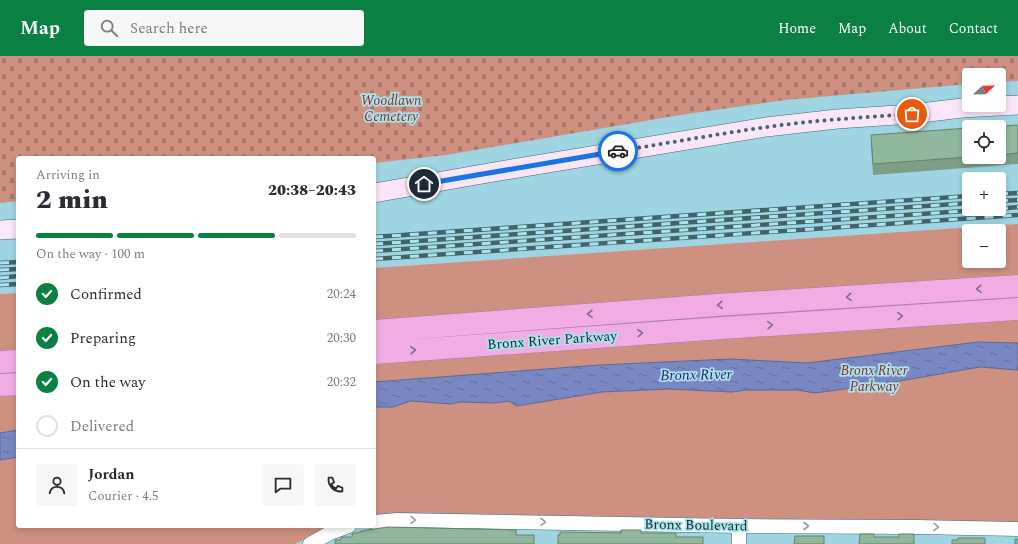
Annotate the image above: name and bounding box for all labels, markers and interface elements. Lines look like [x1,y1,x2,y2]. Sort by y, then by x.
search box [84,10,364,46]
text: Map [20,14,60,43]
icon: search [98,17,120,39]
text: Search here [130,17,208,40]
text: Home [778,18,816,39]
text: Map [838,18,866,39]
text: About [888,18,927,39]
text: Contact [949,18,998,39]
north arrow [962,68,1006,112]
map controls [962,68,1006,268]
park label: Woodlawn Cemetery [361,90,422,127]
pin [895,97,929,131]
icon: bag [901,103,923,125]
button: locate [962,120,1006,164]
courier [598,131,638,171]
icon: car [607,140,629,162]
text: Arriving in [36,165,100,185]
pin [407,167,441,201]
button: + [962,172,1006,216]
icon: home [413,173,435,195]
text: 20:38–20:43 [268,179,356,202]
text: 2 min [36,180,108,220]
button: − [962,224,1006,268]
text: On the way · 100 m [36,244,145,264]
icon: check [36,283,58,305]
text: Confirmed [70,283,142,306]
text: 20:24 [327,284,356,304]
one-way arrow [976,284,982,293]
one-way arrow [846,293,852,301]
one-way arrow [717,301,723,310]
one-way arrow [587,310,593,319]
one-way arrow [897,312,903,321]
one-way arrow [767,320,773,329]
street label: Bronx River Parkway [486,325,619,355]
icon: check [36,327,58,349]
text: Preparing [70,327,136,350]
text: 20:30 [327,328,356,348]
one-way arrow [637,329,643,338]
one-way arrow [410,346,416,355]
park label: Bronx River Parkway [840,360,908,397]
water label: Bronx River [660,363,733,387]
icon: check [36,371,58,393]
text: On the way [70,371,145,394]
text: 20:32 [327,372,356,392]
text: Delivered [70,415,134,438]
text: Jordan [88,463,135,486]
button: person [36,464,78,506]
button: chat [262,464,304,506]
button: phone [314,464,356,506]
text: Courier · 4.5 [88,486,158,506]
street label: Bronx Boulevard [644,514,748,536]
one-way arrow [410,516,416,524]
one-way arrow [540,518,546,527]
one-way arrow [803,522,809,530]
one-way arrow [933,523,939,532]

